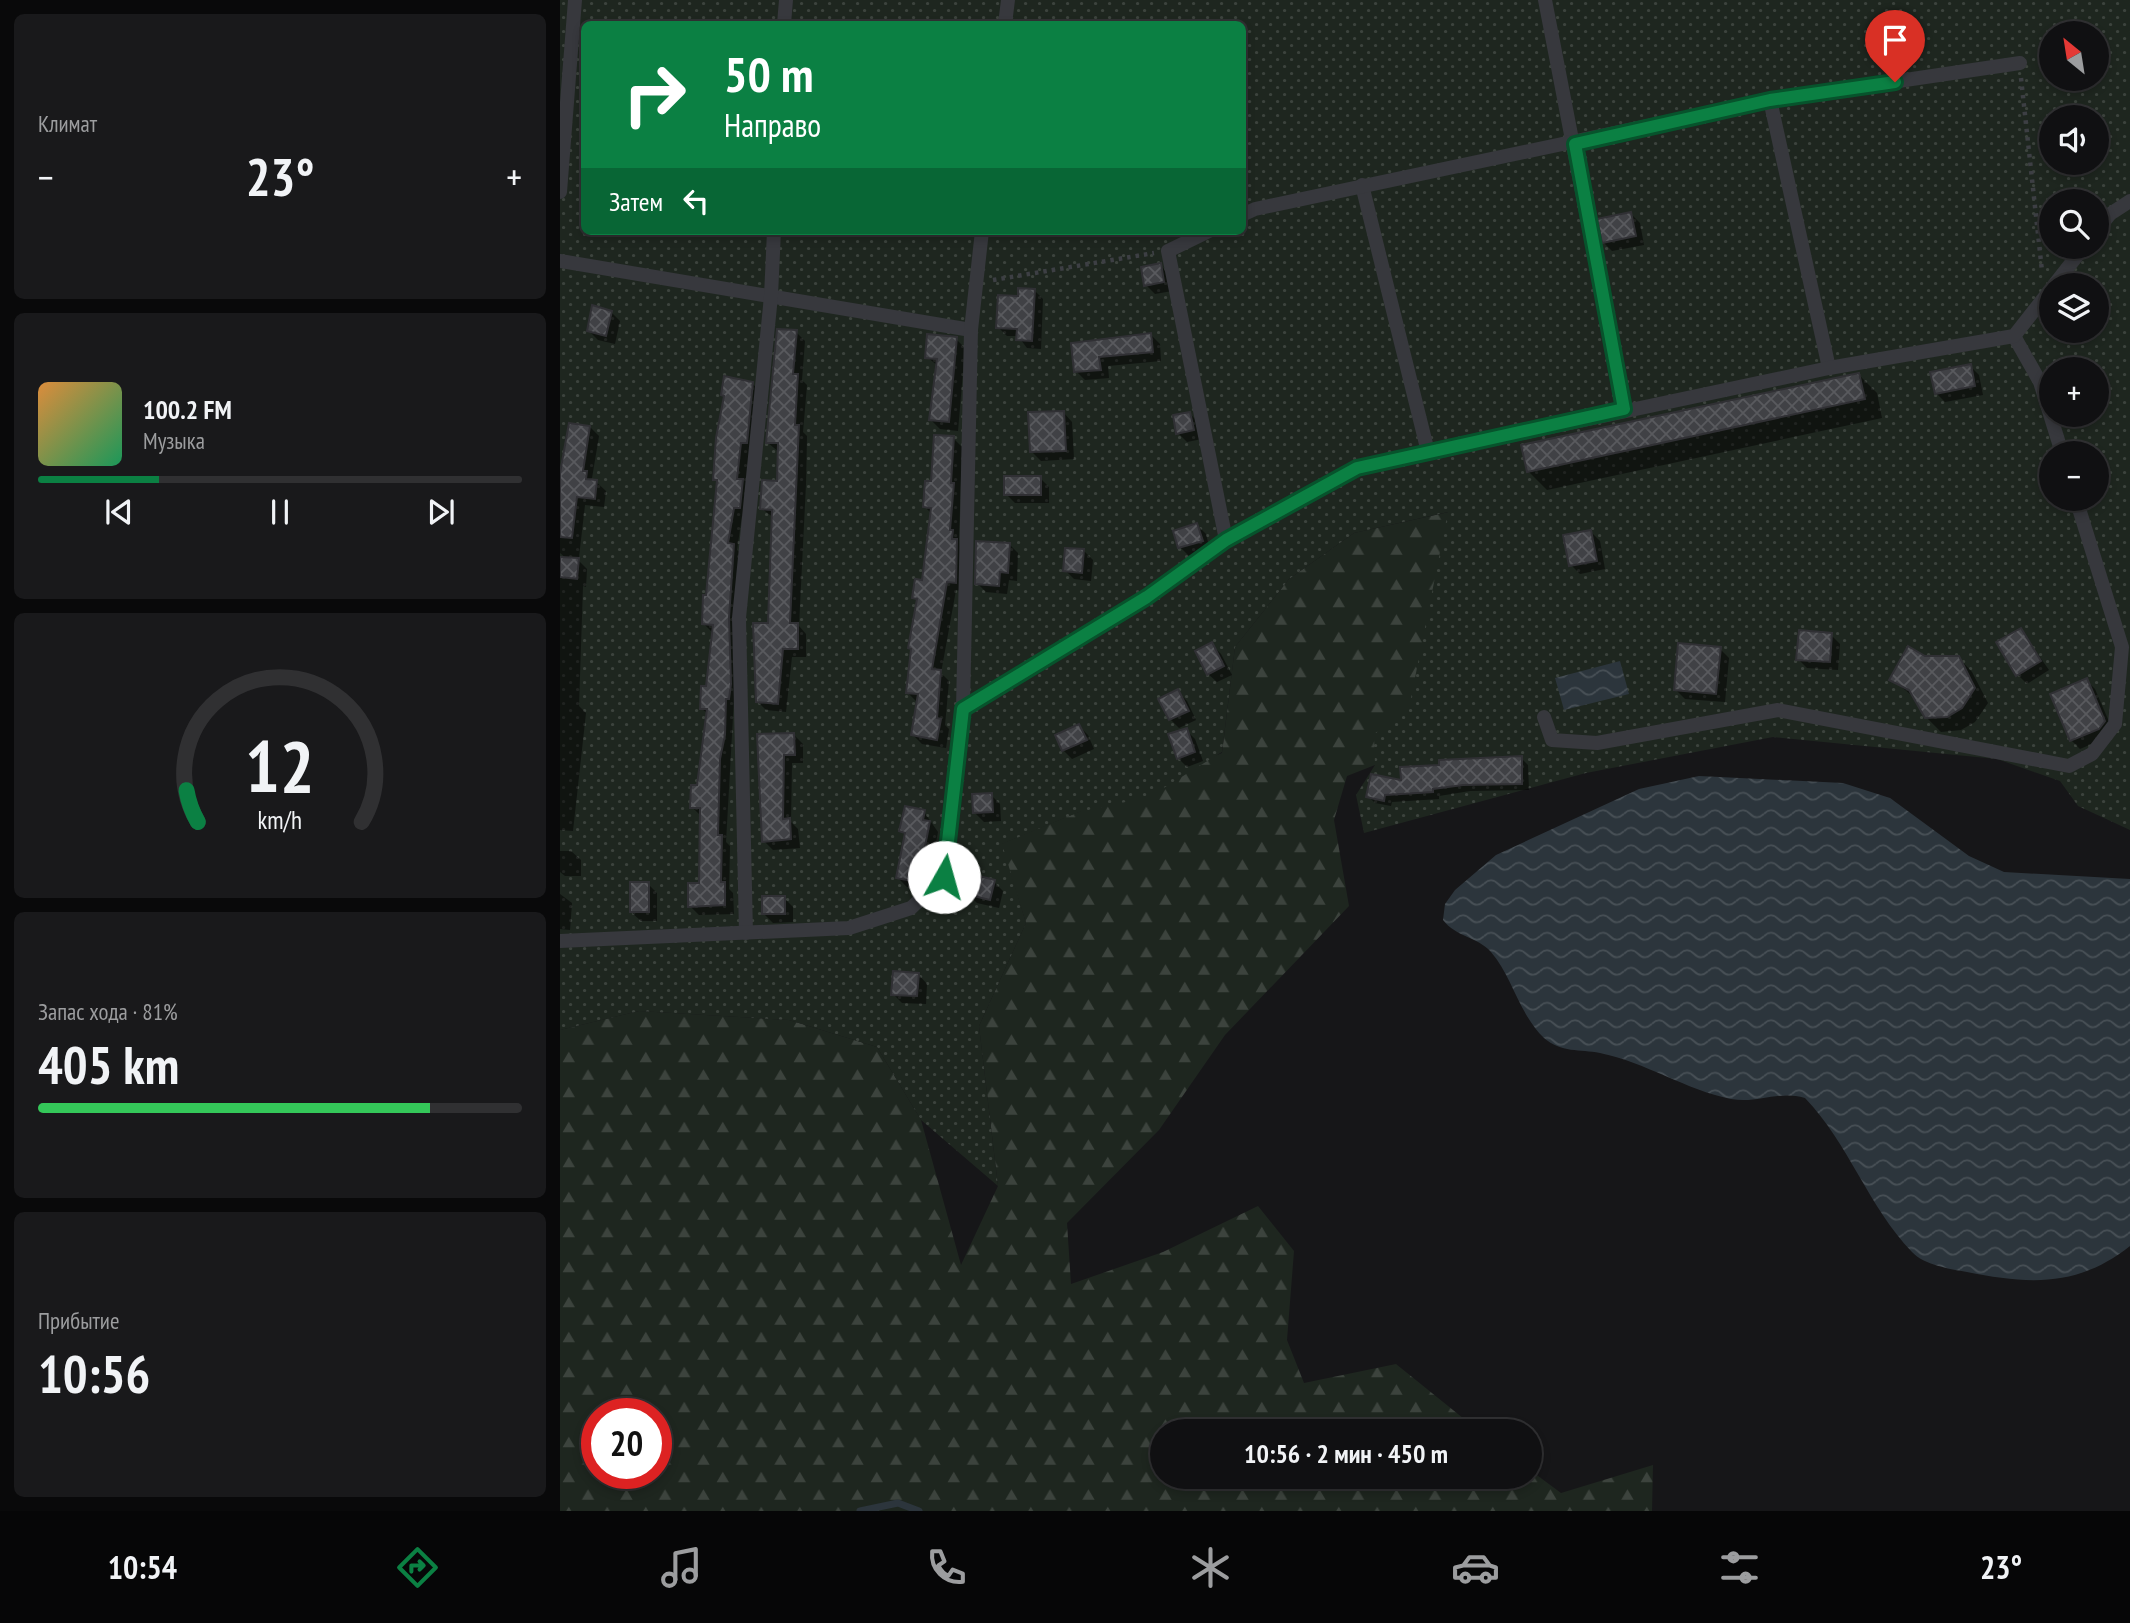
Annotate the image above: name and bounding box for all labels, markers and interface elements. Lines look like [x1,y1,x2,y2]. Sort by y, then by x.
pin [1865,10,1925,82]
icon: arrive [1876,21,1914,59]
north arrow [2039,21,2109,91]
map controls [2039,21,2109,511]
text: 50 m [724,42,813,106]
icon: right [609,49,700,140]
text: Направо [724,104,821,146]
button: sound [2039,105,2109,175]
text: Климат [38,109,97,138]
text: 23° [246,143,314,210]
text: − [38,152,54,201]
text: + [506,152,522,201]
icon: left [677,182,715,220]
text: Затем [609,185,663,218]
button: search [2039,189,2109,259]
button: layers [2039,273,2109,343]
button: + [2039,357,2109,427]
text: 100.2 FM [143,393,232,426]
text: Музыка [143,426,205,455]
button: − [2039,441,2109,511]
icon: previous [100,493,138,531]
icon: pause [261,493,299,531]
icon: next [422,493,460,531]
text: 12 [245,718,315,812]
text: km/h [258,803,302,835]
position arrow [907,840,981,914]
text: Запас хода · 81% [38,997,178,1026]
text: 405 km [38,1031,179,1098]
text: Прибытие [38,1306,119,1335]
text: 10:56 [38,1340,150,1407]
speed limit sign: 20 [581,1398,672,1489]
text: 10:56 · 2 мин · 450 m [1244,1437,1448,1470]
icon: directions [393,1543,442,1592]
icon: music [657,1543,706,1592]
icon: phone [922,1543,971,1592]
icon: climate [1186,1543,1235,1592]
icon: car [1451,1543,1500,1592]
icon: filters [1715,1543,1764,1592]
text: 10:54 [108,1546,177,1588]
text: 23° [1980,1546,2022,1588]

